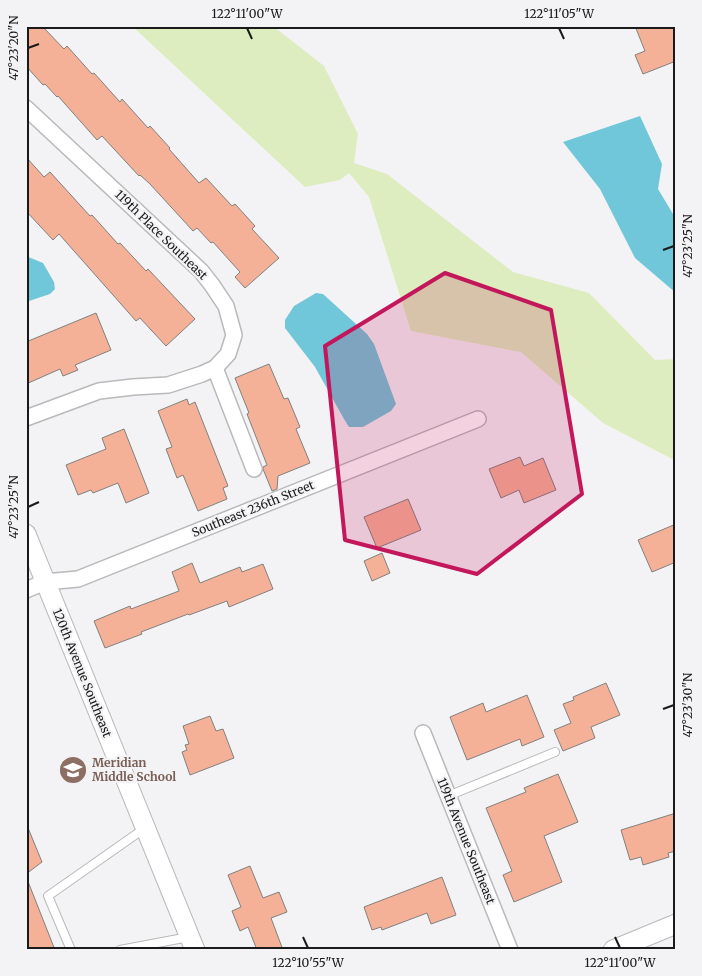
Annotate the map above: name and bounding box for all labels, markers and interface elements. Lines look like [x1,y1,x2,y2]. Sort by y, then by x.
text: 122°11'00"W [211,6,284,21]
text: 122°11'05"W [524,6,595,21]
text: 47°23'20"N [6,15,21,80]
street label: 119th Place Southeast [112,187,211,283]
text: 47°23'25"N [680,213,695,278]
text: 47°23'25"N [6,474,21,539]
street label: Southeast 236th Street [189,477,316,540]
street label: 120th Avenue Southeast [50,606,115,740]
text: 47°23'30"N [680,672,695,737]
school or university icon: Meridian Middle School [58,755,88,785]
place label: Meridian Middle School [92,755,176,784]
street label: 119th Avenue Southeast [434,775,499,906]
text: 122°10'55"W [272,955,345,970]
text: 122°11'00"W [584,955,657,970]

